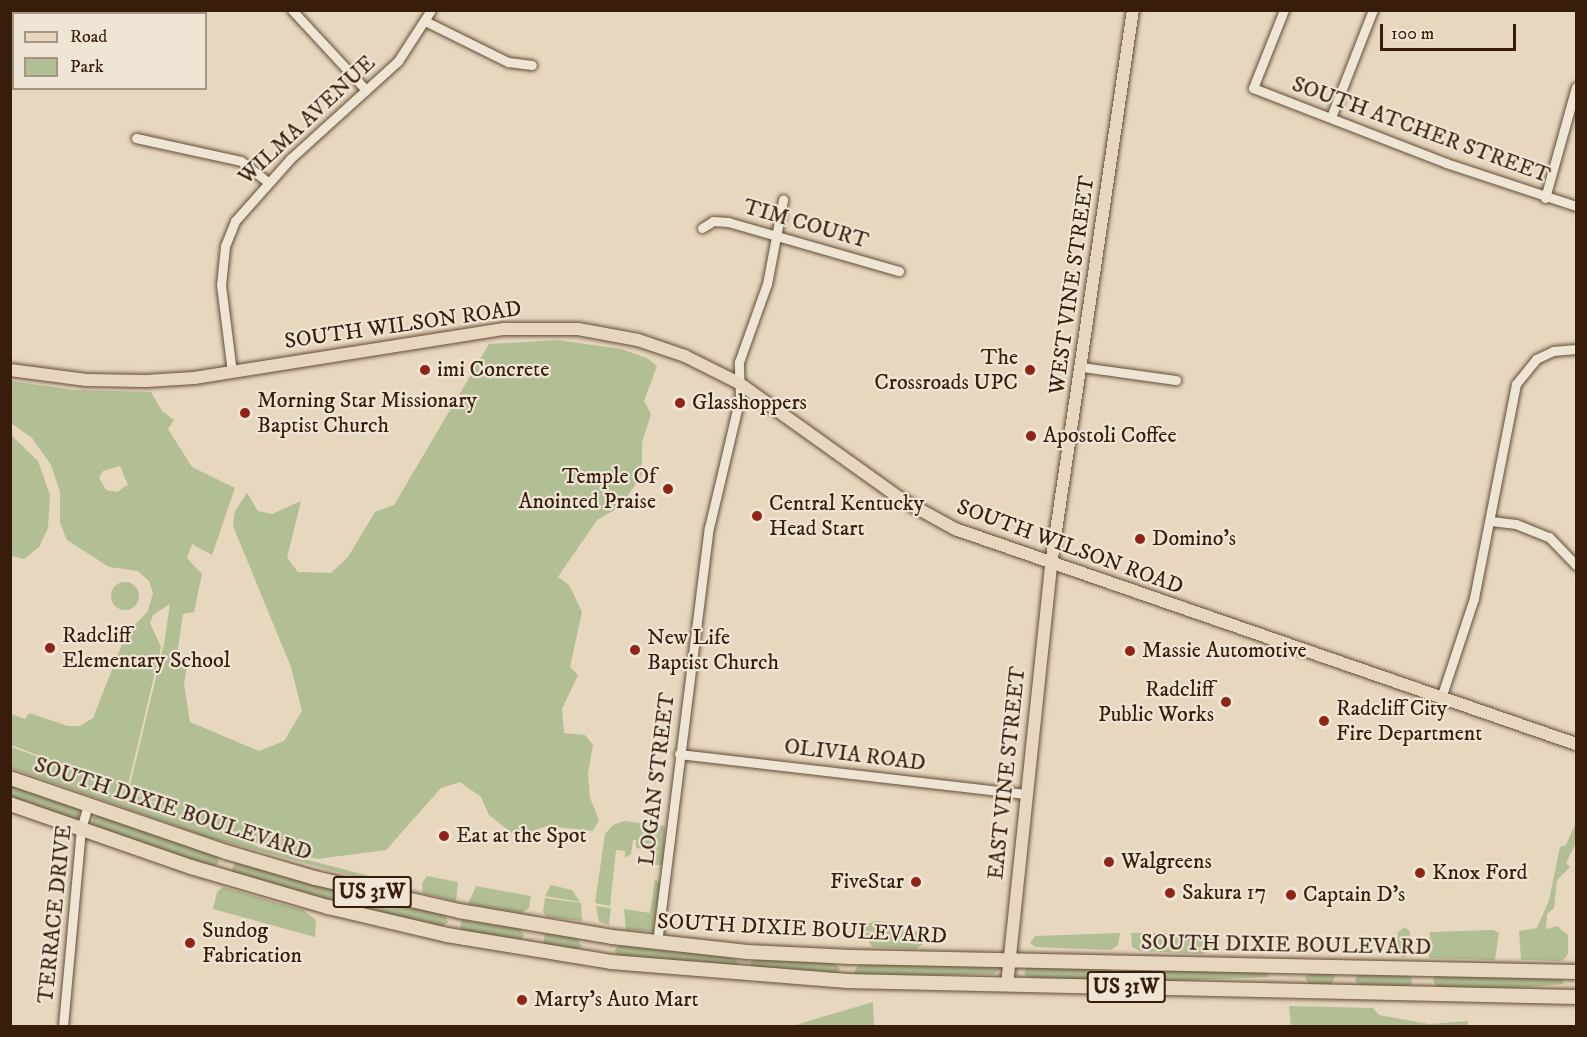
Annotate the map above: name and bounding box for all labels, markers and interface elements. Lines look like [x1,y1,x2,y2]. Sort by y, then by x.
legend [12,12,207,90]
scale bar [1383,12,1520,50]
text: 100 m [1391,23,1434,45]
text: Road [70,26,107,48]
street label: WILMA AVENUE [233,50,381,190]
text: Park [70,56,104,78]
street label: SOUTH ATCHER STREET [1288,71,1554,189]
street label: WEST VINE STREET [1044,174,1100,396]
street label: TIM COURT [740,194,872,254]
street label: SOUTH WILSON ROAD [283,295,523,355]
place label: The Crossroads UPC [874,344,1018,396]
place label: imi Concrete [437,357,549,383]
marker: imi Concrete [418,363,432,377]
marker: The Crossroads UPC [1023,363,1037,377]
place label: Morning Star Missionary Baptist Church [257,387,477,439]
place label: Glasshoppers [692,390,807,416]
marker: Glasshoppers [673,396,687,410]
marker: Morning Star Missionary Baptist Church [238,406,252,420]
place label: Apostoli Coffee [1043,423,1177,449]
marker: Apostoli Coffee [1024,429,1038,443]
place label: Temple Of Anointed Praise [519,463,656,514]
marker: Temple Of Anointed Praise [661,482,675,496]
place label: Central Kentucky Head Start [769,490,924,542]
street label: SOUTH WILSON ROAD [953,494,1187,600]
marker: Central Kentucky Head Start [750,509,764,523]
place label: Domino's [1152,526,1236,552]
marker: Domino's [1133,532,1147,546]
place label: Radcliff Elementary School [62,622,230,674]
place label: New Life Baptist Church [647,624,779,676]
place label: Massie Automotive [1142,638,1307,664]
marker: Radcliff Elementary School [43,641,57,655]
marker: New Life Baptist Church [628,643,642,657]
marker: Massie Automotive [1123,644,1137,658]
street label: EAST VINE STREET [983,665,1031,881]
place label: Radcliff Public Works [1098,676,1214,728]
street label: LOGAN STREET [633,691,681,867]
marker: Radcliff Public Works [1219,695,1233,709]
place label: Radcliff City Fire Department [1336,695,1482,746]
marker: Radcliff City Fire Department [1317,714,1331,728]
street label: OLIVIA ROAD [783,733,927,777]
street label: SOUTH DIXIE BOULEVARD [31,752,315,866]
street label: TERRACE DRIVE [32,823,78,1005]
place label: Eat at the Spot [456,823,586,849]
marker: Eat at the Spot [437,829,451,843]
place label: Walgreens [1121,849,1212,875]
marker: Walgreens [1102,855,1116,869]
place label: Knox Ford [1432,860,1528,886]
marker: Knox Ford [1413,866,1427,880]
place label: FiveStar [830,869,904,895]
road number: US 31W [332,874,412,910]
marker: FiveStar [909,875,923,889]
place label: Sakura 17 [1182,880,1266,906]
place label: Captain D's [1303,882,1405,908]
marker: Sakura 17 [1163,886,1177,900]
marker: Captain D's [1284,888,1298,902]
street label: SOUTH DIXIE BOULEVARD [656,908,948,950]
place label: Sundog Fabrication [202,917,302,968]
street label: SOUTH DIXIE BOULEVARD [1141,929,1431,961]
marker: Sundog Fabrication [183,936,197,950]
road number: US 31W [1086,969,1166,1005]
place label: Marty's Auto Mart [534,987,699,1013]
marker: Marty's Auto Mart [515,993,529,1007]

